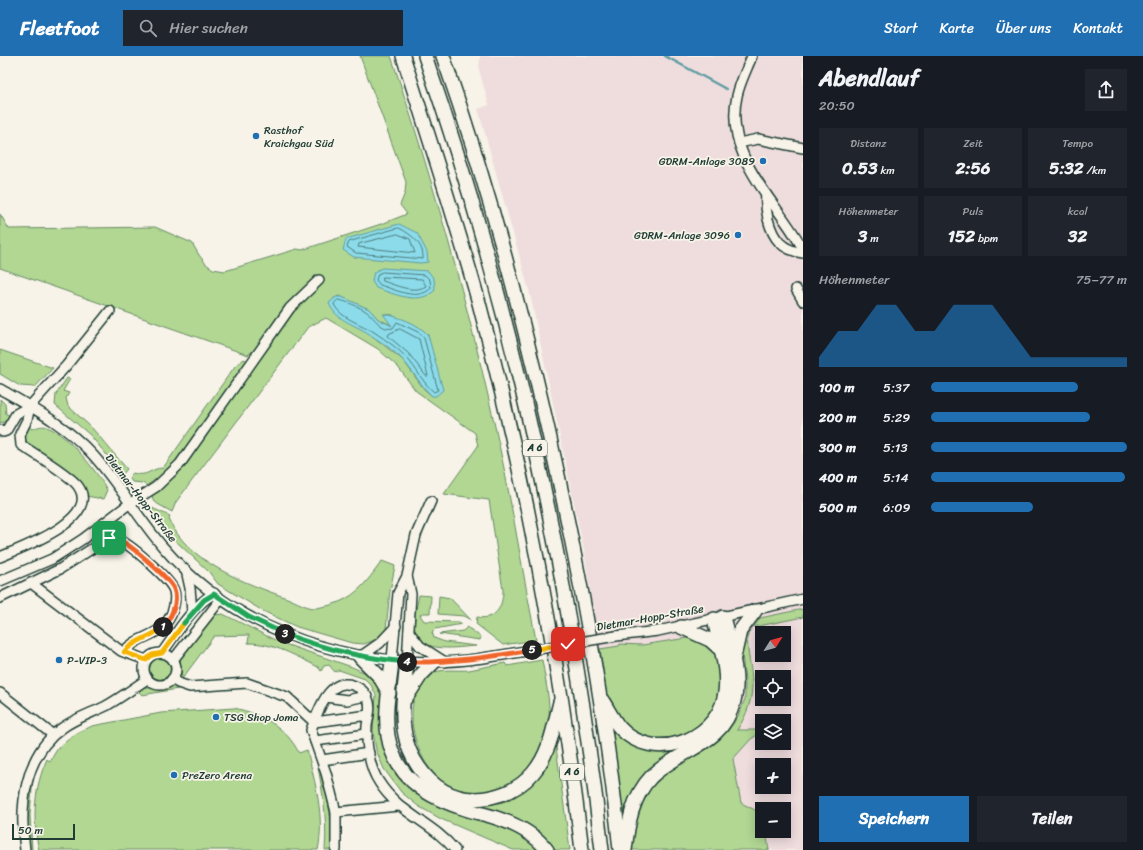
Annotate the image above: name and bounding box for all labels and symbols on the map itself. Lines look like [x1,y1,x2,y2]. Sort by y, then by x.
place label: Rasthof Kraichgau Süd [264,121,335,153]
marker: Rasthof Kraichgau Süd [251,131,261,141]
place label: GDRM-Anlage 3089 [659,152,755,171]
marker: GDRM-Anlage 3089 [758,156,768,166]
place label: GDRM-Anlage 3096 [634,226,730,245]
marker: GDRM-Anlage 3096 [733,230,743,240]
road number: A 6 [523,440,547,456]
street label: Dietmar-Hopp-Straße [100,449,182,547]
pin [92,521,126,555]
street label: Dietmar-Hopp-Straße [595,599,705,637]
pin: 1 [153,617,173,637]
pin: 3 [275,624,295,644]
north arrow [755,626,791,662]
pin [551,627,585,661]
pin: 5 [522,640,542,660]
place label: P-VIP-3 [67,651,107,670]
pin: 4 [397,652,417,672]
marker: P-VIP-3 [54,655,64,665]
place label: TSG Shop Joma [224,708,299,727]
marker: TSG Shop Joma [211,712,221,722]
road number: A 6 [560,764,584,780]
place label: PreZero Arena [182,766,252,785]
marker: PreZero Arena [169,770,179,780]
scale bar [12,822,75,841]

